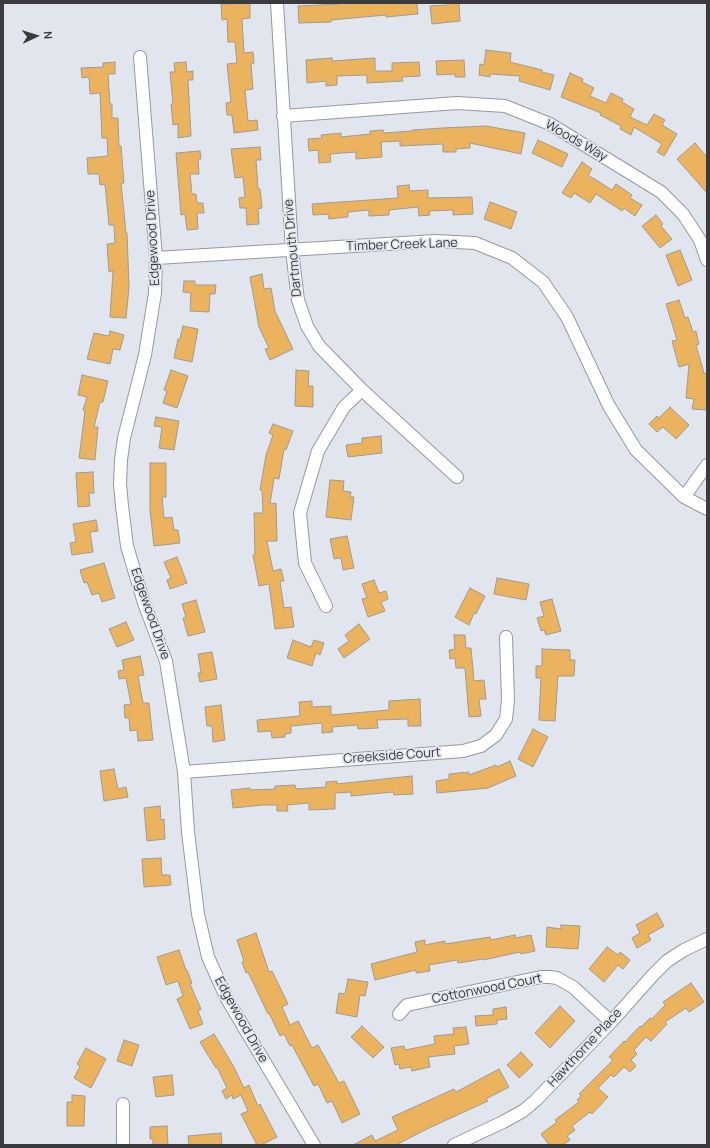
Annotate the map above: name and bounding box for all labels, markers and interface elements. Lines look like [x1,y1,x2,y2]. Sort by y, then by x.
north arrow [16,16,56,56]
text: N [41,31,56,40]
street label: Woods Way [542,117,610,165]
street label: Edgewood Drive [143,190,163,286]
street label: Dartmouth Drive [281,198,305,298]
street label: Timber Creek Lane [346,235,458,255]
street label: Edgewood Drive [127,566,173,662]
street label: Creekside Court [343,745,441,767]
street label: Cottonwood Court [431,971,543,1007]
street label: Edgewood Drive [211,974,271,1066]
street label: Hawthorne Place [545,1005,625,1091]

